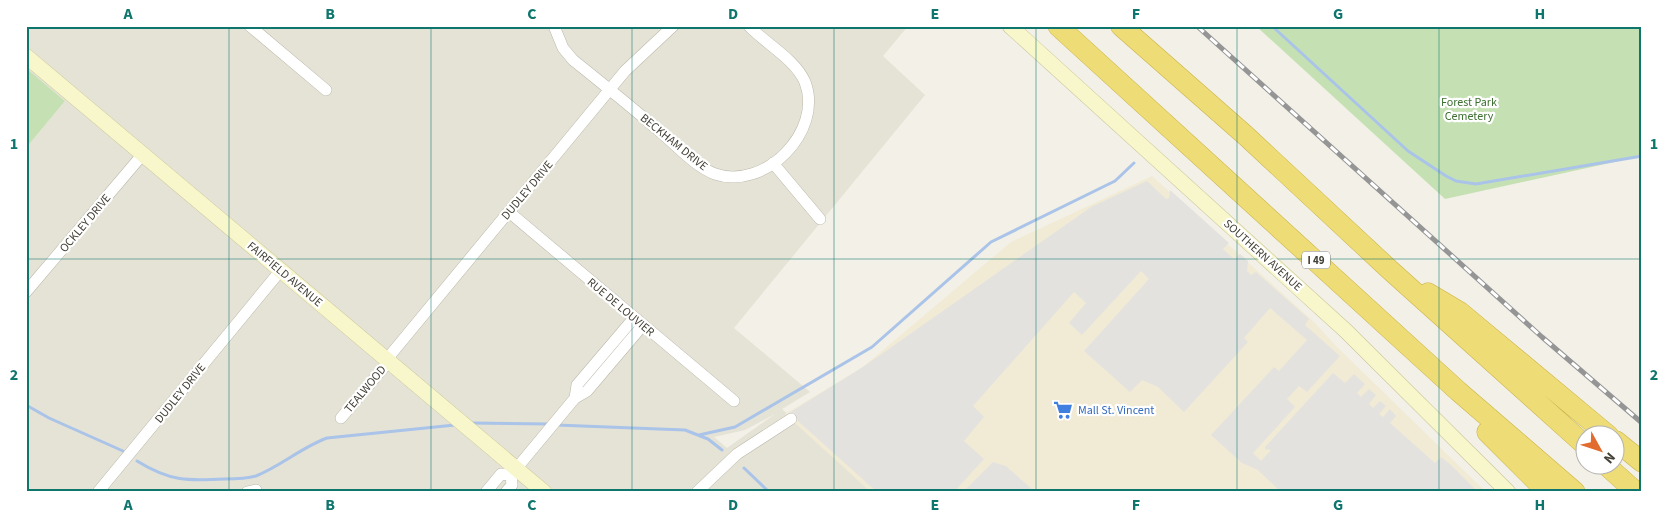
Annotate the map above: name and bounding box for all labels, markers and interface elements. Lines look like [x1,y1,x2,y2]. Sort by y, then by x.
text: A [122,3,133,25]
text: B [325,3,335,25]
text: C [527,3,537,25]
text: D [728,3,738,25]
text: E [931,3,939,25]
text: F [1132,3,1140,25]
text: G [1333,3,1343,25]
text: H [1535,3,1545,25]
park label: Forest Park Cemetery [1441,94,1497,125]
street label: BECKHAM DRIVE [636,110,711,175]
text: 1 [10,133,18,155]
text: 1 [1650,133,1658,155]
street label: DUDLEY DRIVE [498,157,557,224]
street label: OCKLEY DRIVE [56,190,115,256]
street label: SOUTHERN AVENUE [1220,215,1306,295]
street label: FAIRFIELD AVENUE [243,238,326,311]
road number: I 49 [1302,252,1330,268]
street label: RUE DE LOUVIER [583,274,658,341]
street label: DUDLEY DRIVE [151,360,210,427]
street label: TEALWOOD [341,362,390,417]
text: 2 [10,364,18,386]
text: 2 [1650,364,1658,386]
supermarket icon: Mall St. Vincent [1052,399,1074,421]
place label: Mall St. Vincent [1078,402,1154,419]
north arrow [1576,426,1626,476]
text: N [1599,448,1620,468]
text: A [122,494,133,516]
text: B [325,494,335,516]
text: C [527,494,537,516]
text: D [728,494,738,516]
text: E [931,494,939,516]
text: F [1132,494,1140,516]
text: G [1333,494,1343,516]
text: H [1535,494,1545,516]

